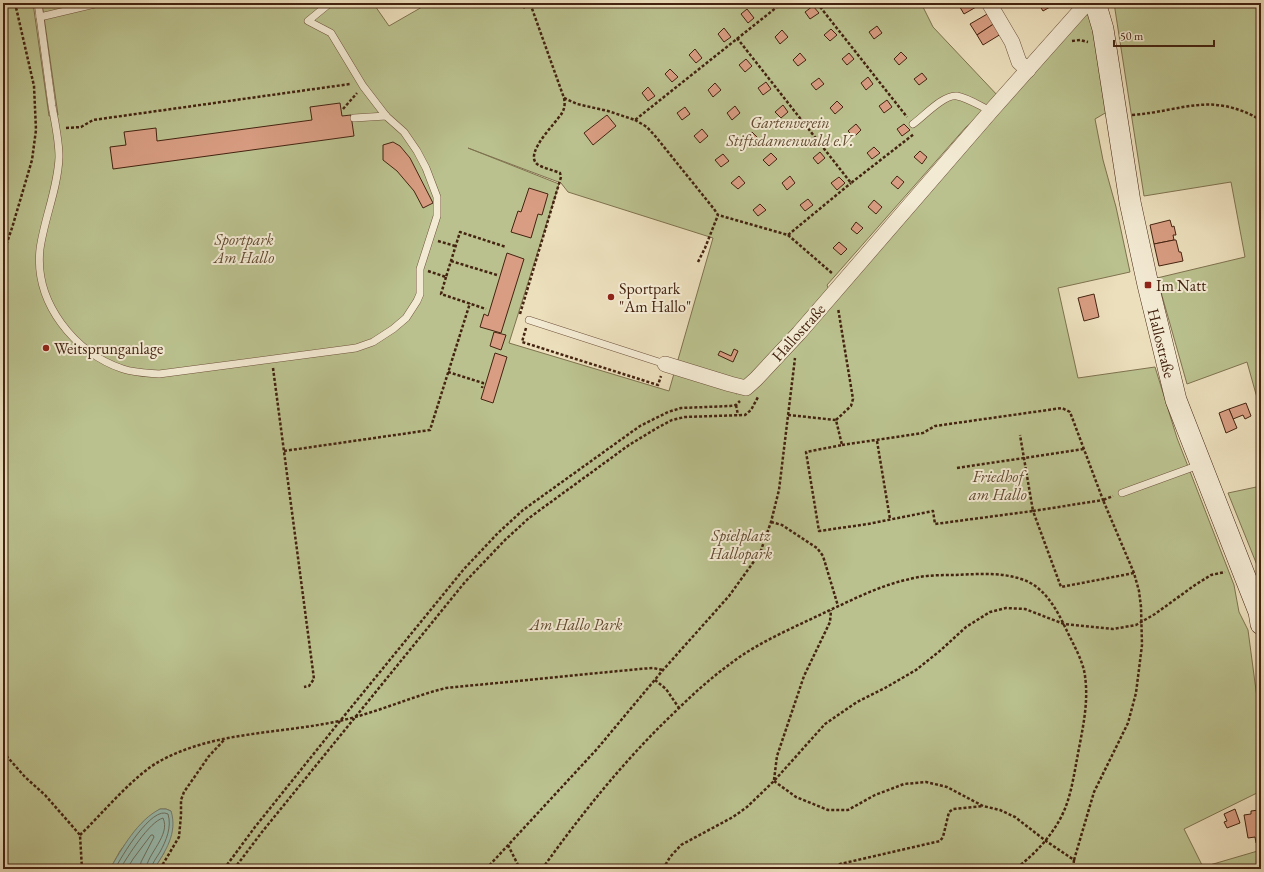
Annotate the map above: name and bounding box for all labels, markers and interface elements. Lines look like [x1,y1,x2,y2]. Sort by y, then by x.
scale bar [1114,22,1214,48]
text: 50 m [1120,28,1144,44]
park label: Gartenverein Stiftsdamenwald e.V. [726,112,854,151]
park label: Sportpark Am Hallo [213,229,274,268]
place label: Im Natt [1156,275,1206,296]
place label: Sportpark "Am Hallo" [619,278,691,317]
marker: Im Natt [1143,280,1153,290]
marker: Sportpark "Am Hallo" [606,292,616,302]
street label: Hallostraße [767,299,830,366]
street label: Hallostraße [1143,306,1180,380]
place label: Weitsprunganlage [54,338,163,359]
marker: Weitsprunganlage [41,343,51,353]
park label: Friedhof am Hallo [968,466,1027,505]
park label: Spielplatz Hallopark [709,525,773,564]
park label: Am Hallo Park [529,614,623,635]

